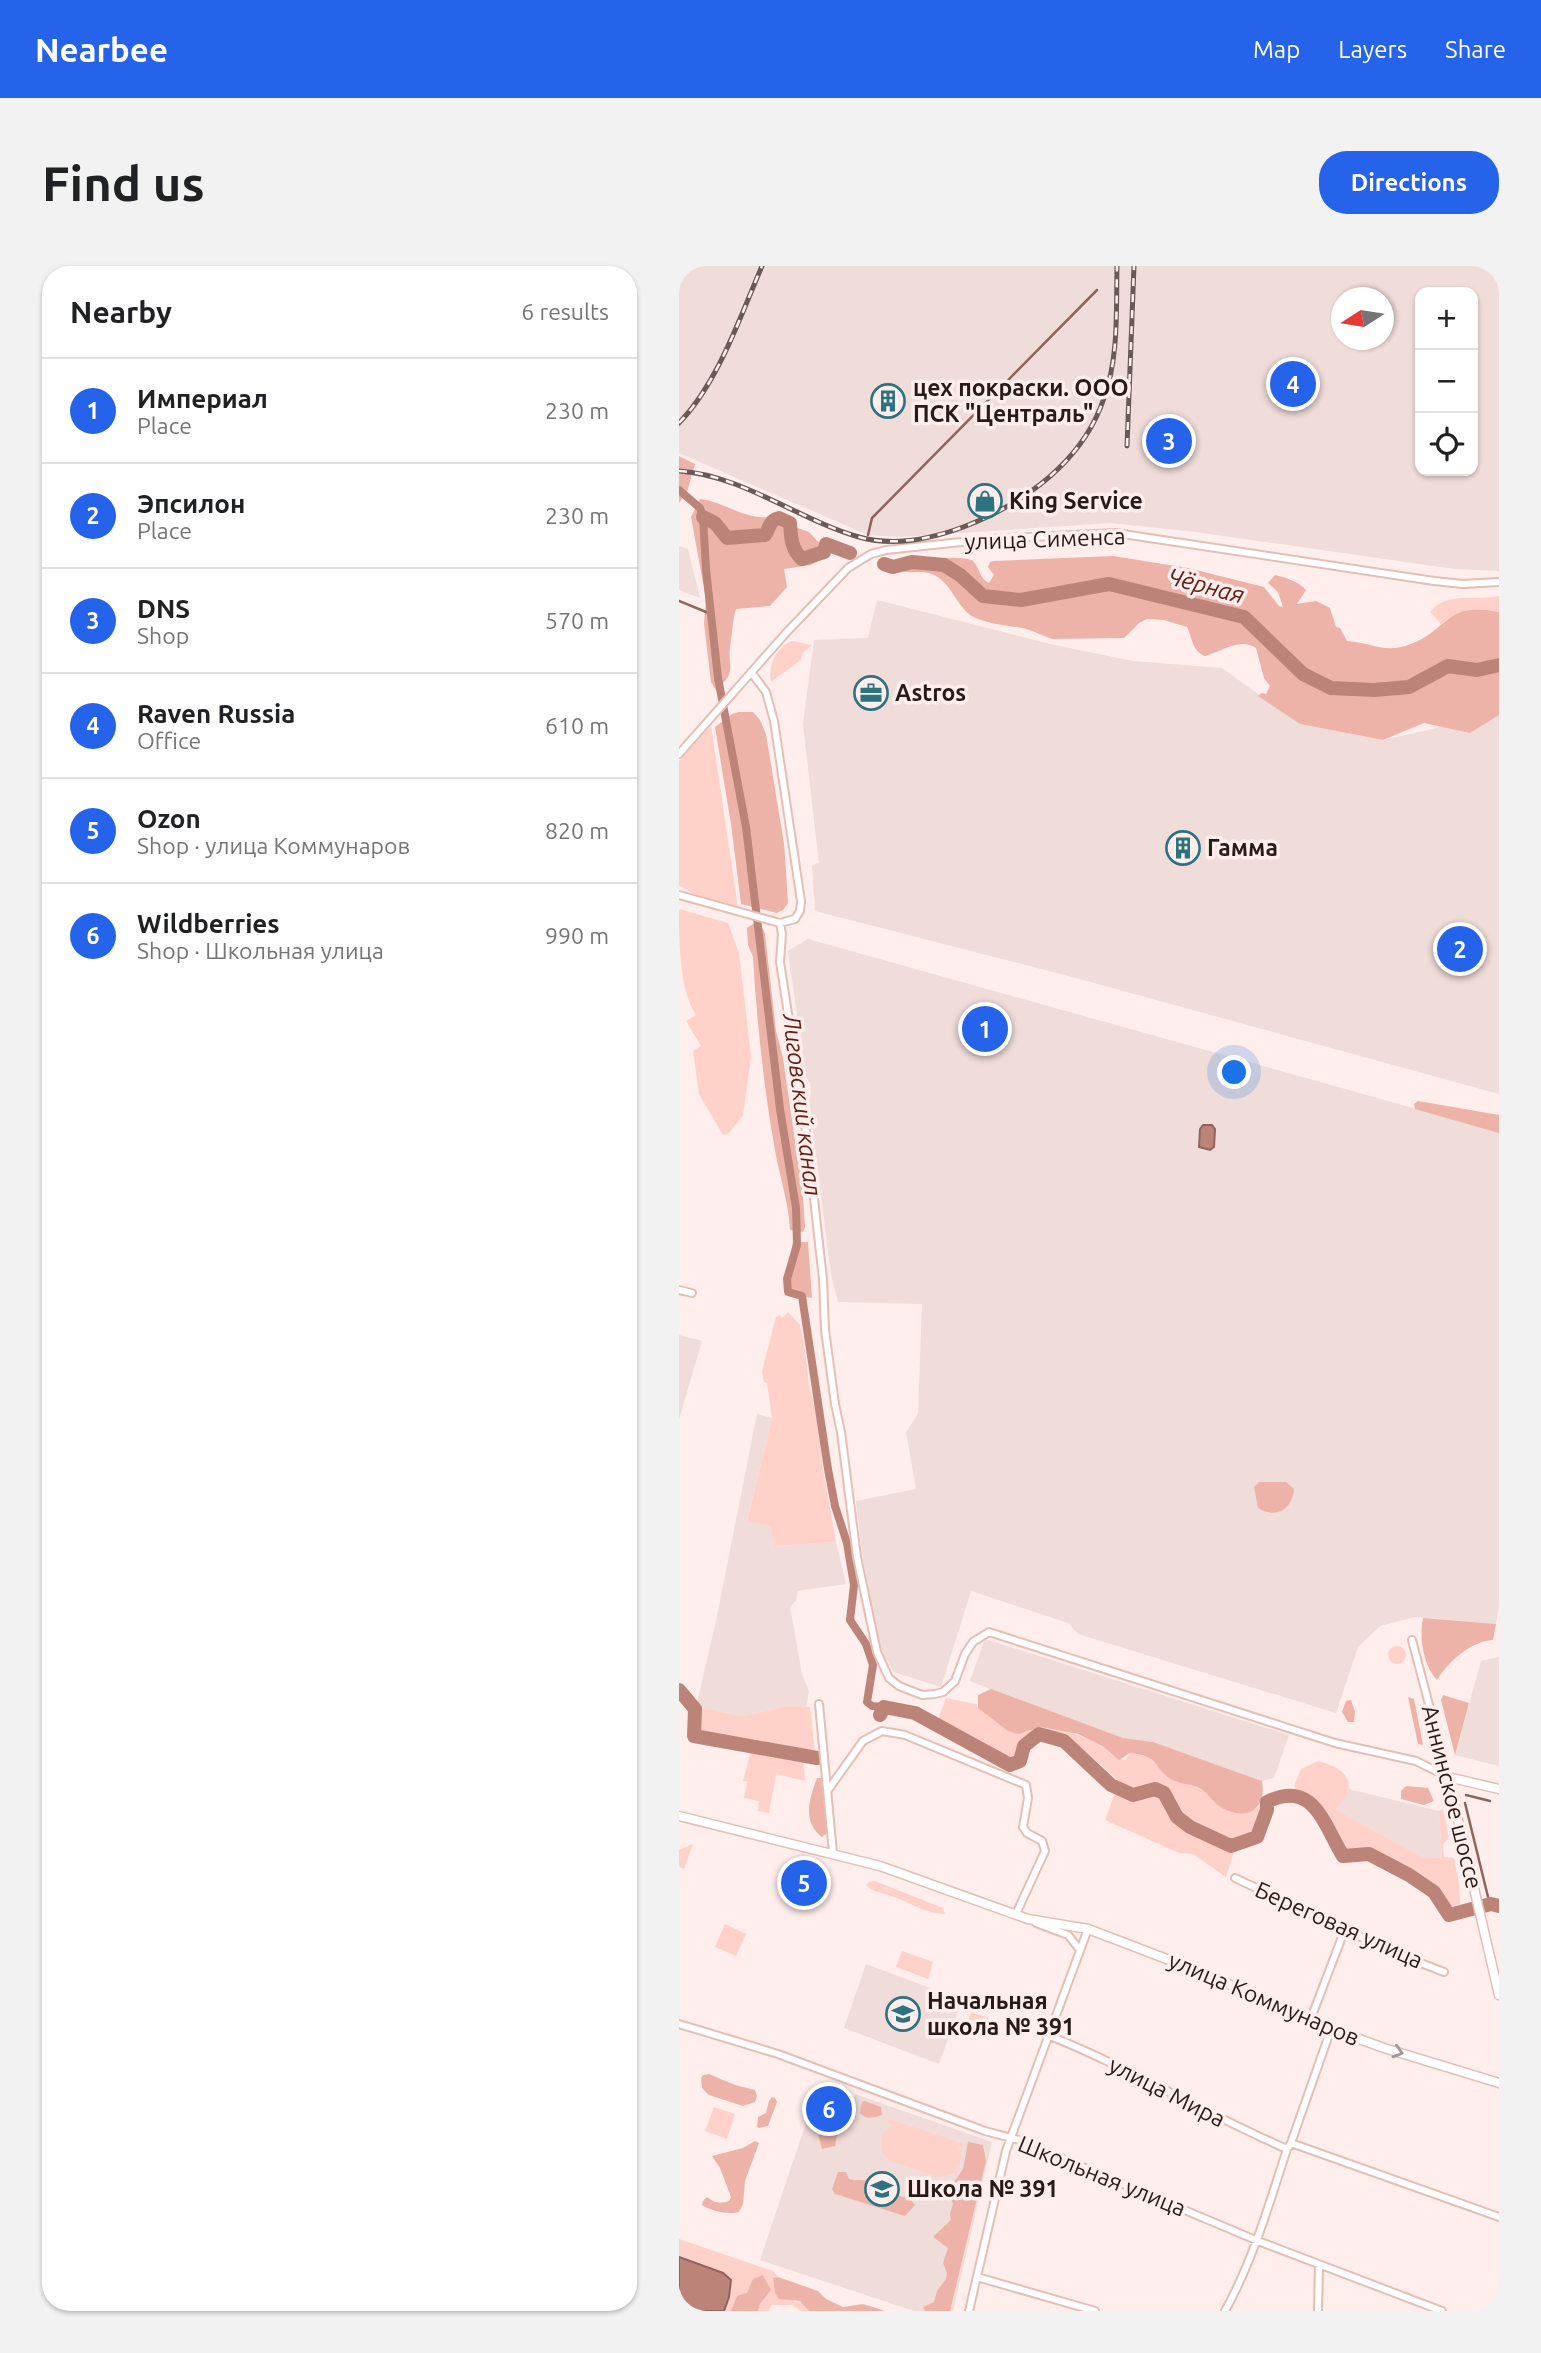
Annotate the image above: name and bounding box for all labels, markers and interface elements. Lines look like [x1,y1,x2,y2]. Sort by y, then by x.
text: Nearbee [35,31,168,68]
text: Map [1253,36,1300,63]
text: Layers [1338,36,1407,63]
text: Share [1445,36,1506,63]
button: Directions [1319,151,1499,214]
text: Find us [42,155,205,210]
north arrow [1331,287,1394,350]
map controls [1415,287,1478,476]
button: + [1415,287,1478,350]
text: Nearby [70,295,172,329]
text: 6 results [521,299,609,324]
button: − [1415,350,1478,413]
pin: 4 [1270,358,1316,410]
place label: цех покраски. ООО ПСК "Централь" [913,375,1129,426]
building icon: цех покраски. ООО ПСК "Централь" [869,382,907,420]
text: Империал [137,384,268,413]
text: 1 [87,398,99,423]
text: 230 m [545,398,609,423]
text: Place [137,413,192,438]
button: locate [1415,413,1478,476]
pin: 3 [1146,415,1192,467]
shop icon: King Service [966,482,1004,520]
place label: King Service [1009,488,1143,513]
text: Эпсилон [137,489,245,518]
text: 2 [87,503,99,528]
text: 230 m [545,503,609,528]
text: Place [137,518,192,543]
street label: улица Сименса [964,523,1126,554]
water label: Чёрная [1165,562,1247,609]
text: DNS [137,594,190,623]
text: 3 [87,608,99,633]
text: 570 m [545,608,609,633]
text: Shop [137,623,189,648]
office icon: Astros [852,674,890,712]
place label: Astros [895,680,966,705]
text: Raven Russia [137,699,295,728]
text: 4 [87,713,99,738]
text: 610 m [545,713,609,738]
text: Office [137,728,201,753]
text: Ozon [137,804,201,833]
text: 5 [87,818,99,843]
text: 820 m [545,818,609,843]
building icon: Гамма [1164,829,1202,867]
text: Shop · улица Коммунаров [137,833,410,858]
place label: Гамма [1207,835,1278,860]
text: Wildberries [137,909,280,938]
text: 6 [87,923,99,948]
text: 990 m [545,923,609,948]
pin: 2 [1437,923,1483,975]
text: Shop · Школьная улица [137,938,384,963]
pin: 1 [962,1003,1008,1055]
water label: Лиговский канал [778,1011,827,1197]
your location [1217,1055,1251,1089]
street label: Аннинское шоссе [1418,1702,1487,1891]
pin: 5 [781,1857,827,1909]
street label: Береговая улица [1252,1876,1427,1973]
street label: улица Коммунаров [1165,1947,1363,2050]
place label: Начальная школа № 391 [927,1988,1075,2039]
school or university icon: Начальная школа № 391 [884,1995,922,2033]
one-way arrow [1391,2044,1403,2058]
street label: улица Мира [1105,2052,1230,2132]
pin: 6 [806,2083,852,2135]
street label: Школьная улица [1015,2131,1190,2221]
school or university icon: Школа № 391 [863,2170,901,2208]
place label: Школа № 391 [907,2176,1059,2201]

